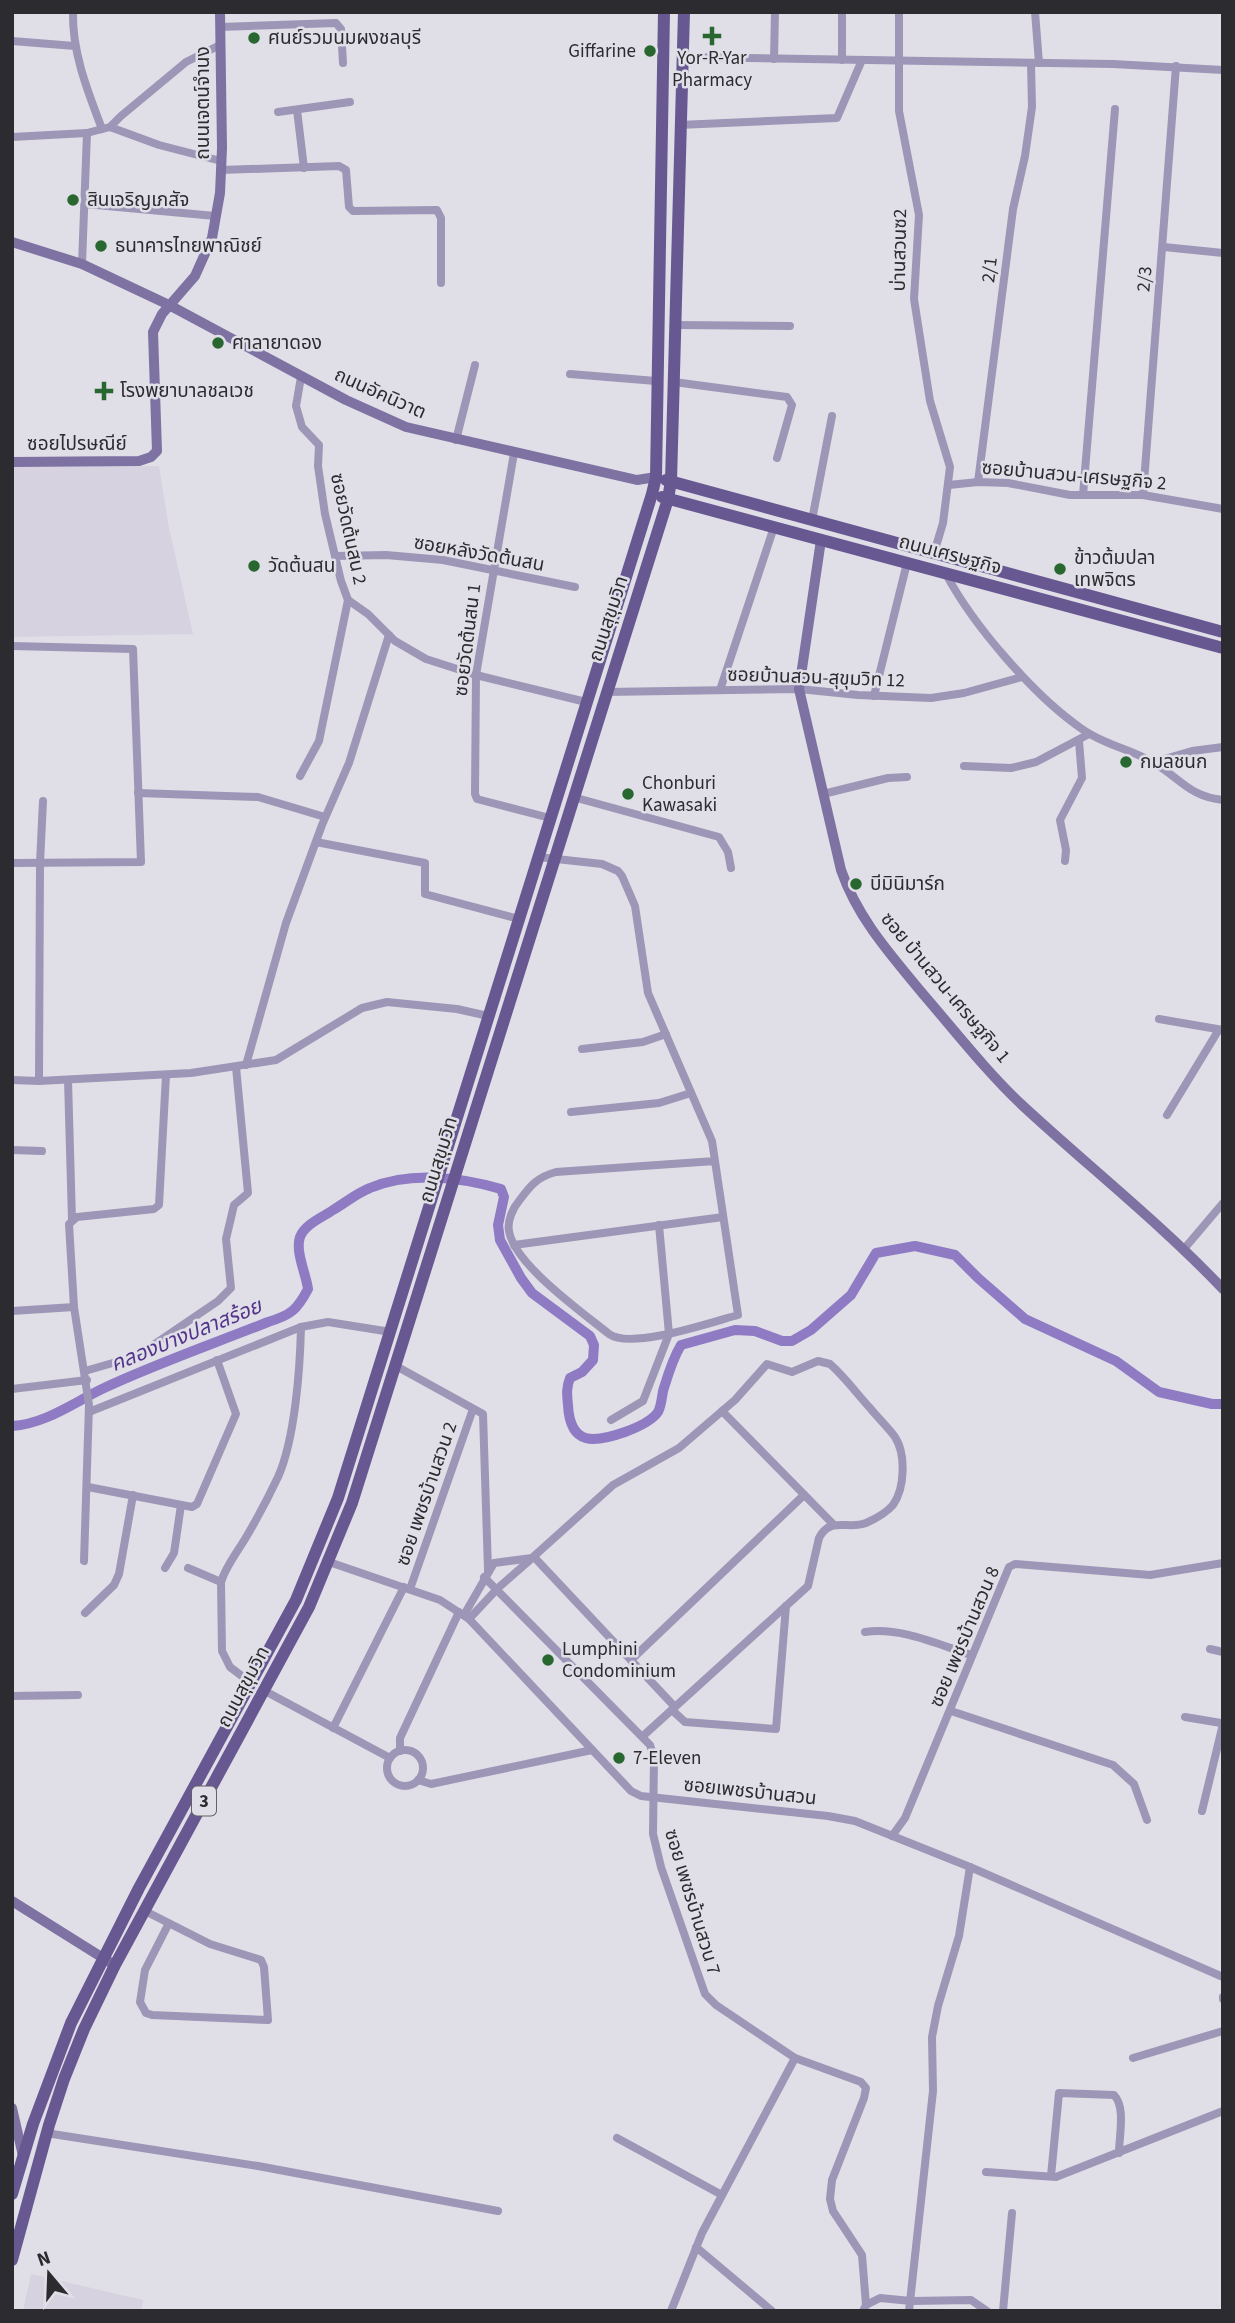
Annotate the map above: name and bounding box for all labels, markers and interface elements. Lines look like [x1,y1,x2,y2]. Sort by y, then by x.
place label: ศนย์รวมนมผงชลบุรี [268,25,421,52]
marker: Yor-R-Yar Pharmacy [704,28,720,44]
marker: ศนย์รวมนมผงชลบุรี [246,30,262,46]
place label: Giffarine [568,38,636,65]
marker: Giffarine [642,43,658,59]
place label: Yor-R-Yar Pharmacy [672,45,752,94]
street label: ถนนเจตน์จำนง [190,46,217,160]
place label: สินเจริญเภสัจ [87,187,189,214]
marker: สินเจริญเภสัจ [65,192,81,208]
street label: บ่านสวนซ2 [886,208,914,292]
place label: ธนาคารไทยพาณิชย์ [115,233,262,260]
marker: ธนาคารไทยพาณิชย์ [93,238,109,254]
street label: 2/1 [975,256,1005,284]
street label: 2/3 [1130,265,1160,293]
place label: ศาลายาดอง [232,330,322,357]
marker: ศาลายาดอง [210,335,226,351]
street label: ถนนอัคนิวาต [330,362,430,426]
place label: โรงพยาบาลชลเวช [120,378,254,405]
marker: โรงพยาบาลชลเวช [94,381,114,401]
street label: ซอยไปรษณีย์ [27,431,127,458]
street label: ซอยบ้านสวน-เศรษฐกิจ 2 [981,454,1167,498]
street label: ซอยวัดต้นสน 2 [323,471,373,587]
street label: ถนนเศรษฐกิจ [896,528,1004,582]
street label: ซอยหลังวัดต้นสน [412,529,546,579]
place label: ข้าวต้มปลา เทพจิตร [1074,545,1155,594]
place label: วัดต้นสน [268,553,335,580]
marker: วัดต้นสน [246,558,262,574]
marker: ข้าวต้มปลา เทพจิตร [1052,561,1068,577]
street label: ถนนสุขุมวิท [582,573,636,665]
street label: ซอยวัดต้นสน 1 [448,582,488,698]
street label: ซอยบ้านสวน-สุขุมวิท 12 [727,661,905,695]
place label: กมลชนก [1140,749,1207,776]
marker: กมลชนก [1118,754,1134,770]
place label: Chonburi Kawasaki [642,770,717,819]
marker: Chonburi Kawasaki [620,786,636,802]
place label: บีมินิมาร์ก [870,871,945,898]
marker: บีมินิมาร์ก [848,876,864,892]
street label: ซอย บ้านสวน-เศรษฐกิจ 1 [874,907,1016,1069]
street label: ถนนสุขุมวิท [413,1114,465,1206]
water label: คลองบางปลาสร้อย [106,1290,268,1379]
street label: ซอย เพชรบ้านสวน 2 [390,1418,464,1570]
street label: ซอย เพชรบ้านสวน 8 [923,1562,1007,1712]
place label: Lumphini Condominium [562,1636,676,1685]
street label: ถนนสุขุมวิท [211,1642,277,1732]
marker: Lumphini Condominium [540,1652,556,1668]
place label: 7-Eleven [633,1745,701,1772]
marker: 7-Eleven [611,1750,627,1766]
street label: ซอยเพชรบ้านสวน [682,1772,818,1812]
road number: 3 [192,1786,216,1815]
street label: ซอย เพชรบ้านสวน 7 [657,1826,727,1978]
north arrow [14,2239,84,2309]
text: N [34,2245,54,2274]

